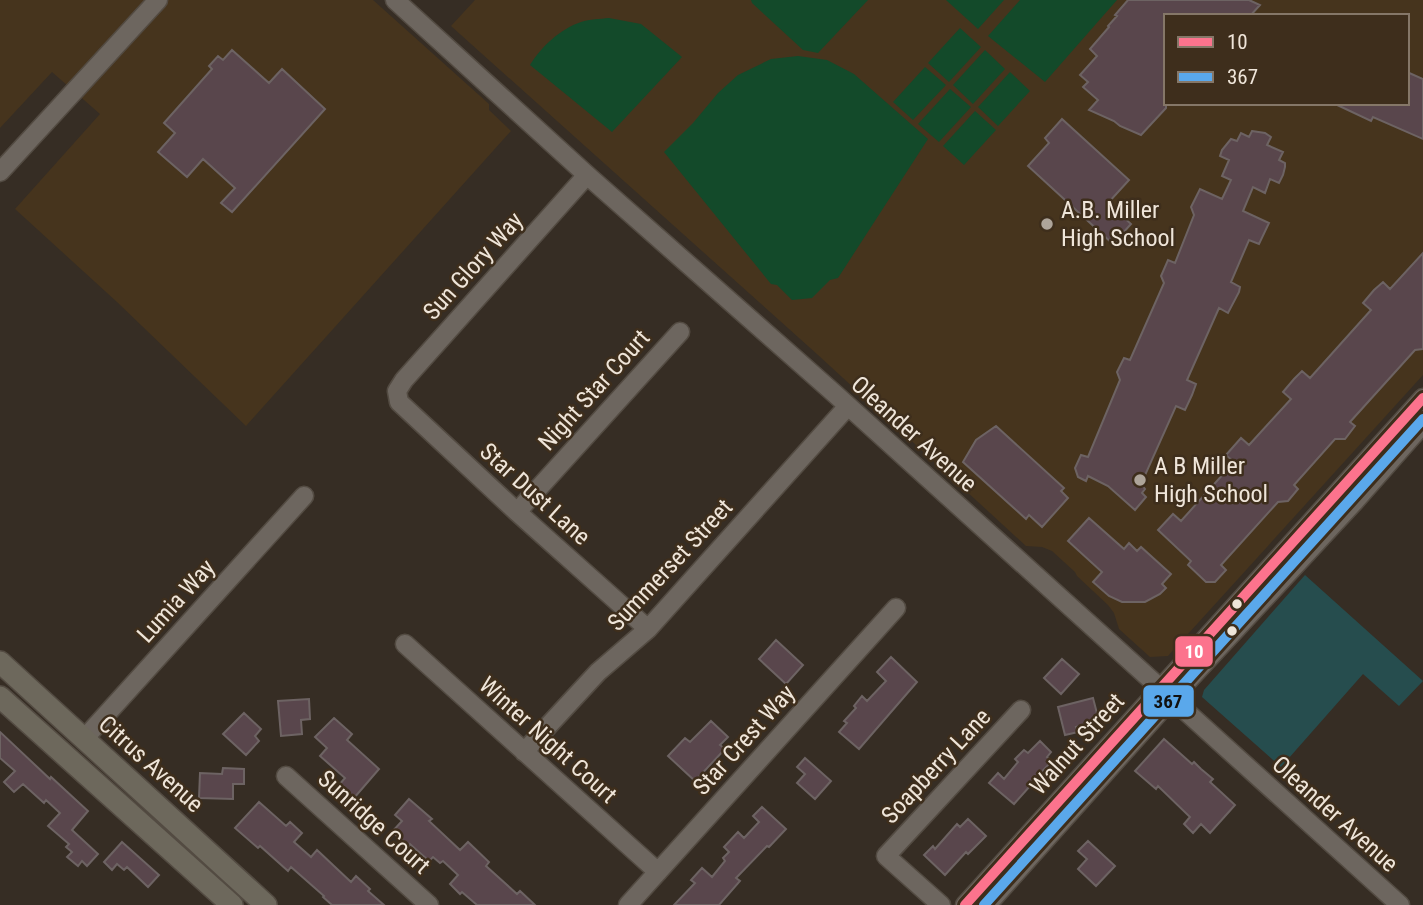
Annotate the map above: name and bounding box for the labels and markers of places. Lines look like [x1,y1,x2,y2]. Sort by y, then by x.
place label: A.B. Miller High School [1061,196,1175,252]
marker: A.B. Miller High School [1039,216,1055,232]
place label: A B Miller High School [1154,452,1268,508]
marker: A B Miller High School [1132,472,1148,488]
unlabelled marker [1230,597,1244,611]
unlabelled marker [1225,624,1239,638]

